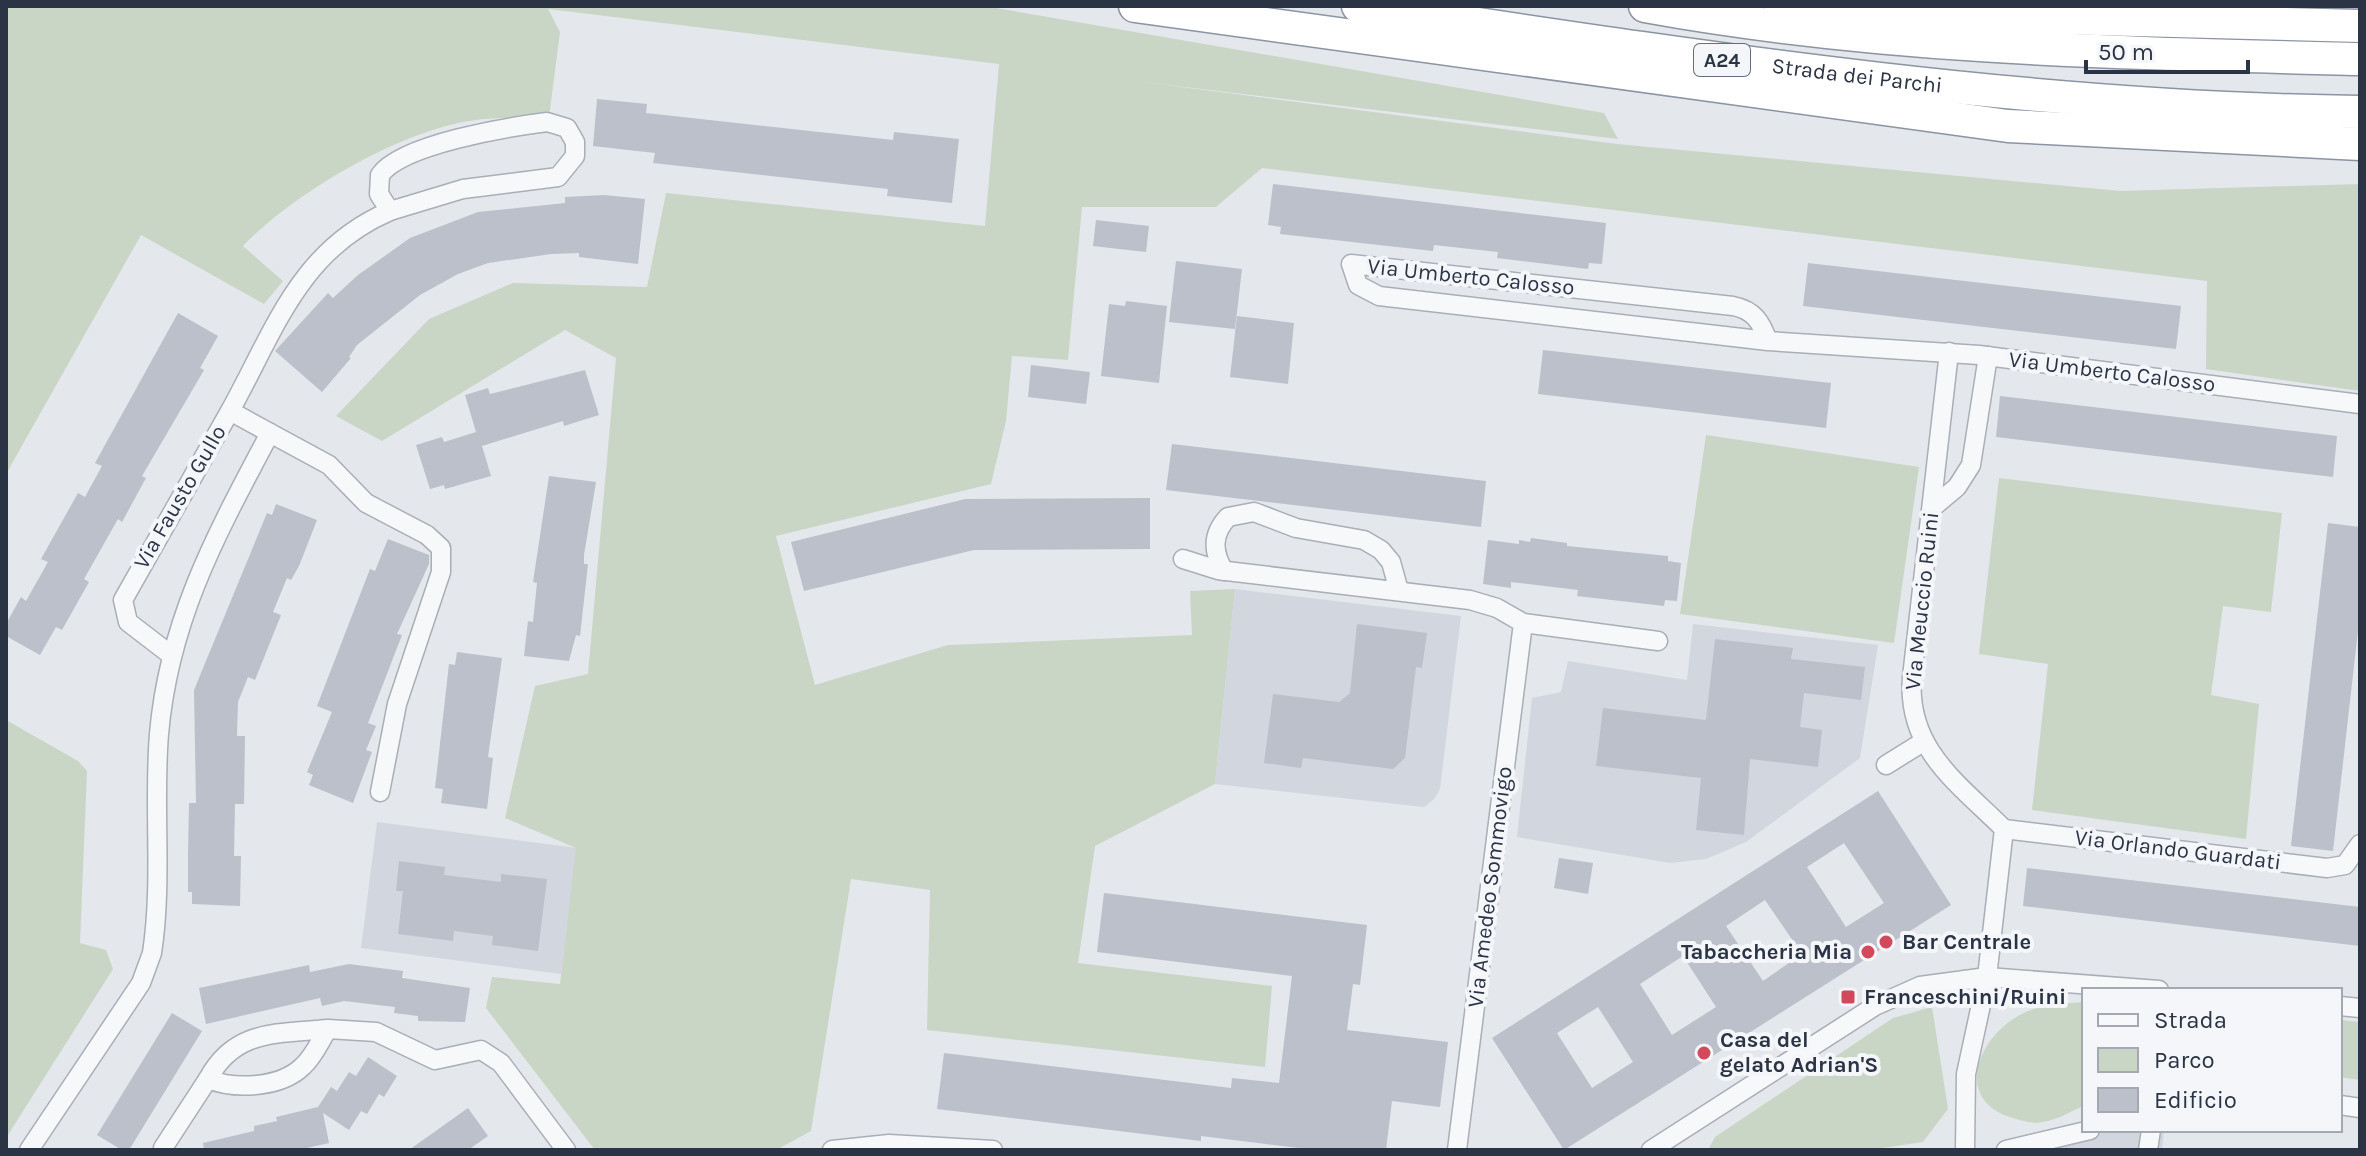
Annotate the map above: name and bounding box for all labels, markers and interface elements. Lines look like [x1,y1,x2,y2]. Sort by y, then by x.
scale bar [2086,24,2248,74]
text: 50 m [2098,38,2154,66]
road number: A24 [1694,44,1750,76]
street label: Strada dei Parchi [1770,53,1944,99]
street label: Via Umberto Calosso [1366,253,1576,301]
street label: Via Umberto Calosso [2007,346,2217,398]
street label: Via Fausto Gullo [128,421,232,573]
street label: Via Meuccio Ruini [1900,511,1944,691]
street label: Via Amedeo Sommovigo [1462,765,1518,1009]
street label: Via Orlando Guardati [2073,824,2283,876]
place label: Bar Centrale [1902,929,2031,955]
marker: Bar Centrale [1877,933,1895,951]
place label: Tabaccheria Mia [1681,939,1852,965]
marker: Tabaccheria Mia [1859,943,1877,961]
place label: Franceschini/Ruini [1864,984,2066,1010]
marker: Franceschini/Ruini [1839,988,1857,1006]
legend [2082,988,2342,1132]
text: Strada [2154,1006,2227,1034]
place label: Casa del gelato Adrian'S [1720,1027,1878,1078]
marker: Casa del gelato Adrian'S [1695,1044,1713,1062]
text: Parco [2154,1046,2215,1074]
text: Edificio [2154,1086,2237,1114]

